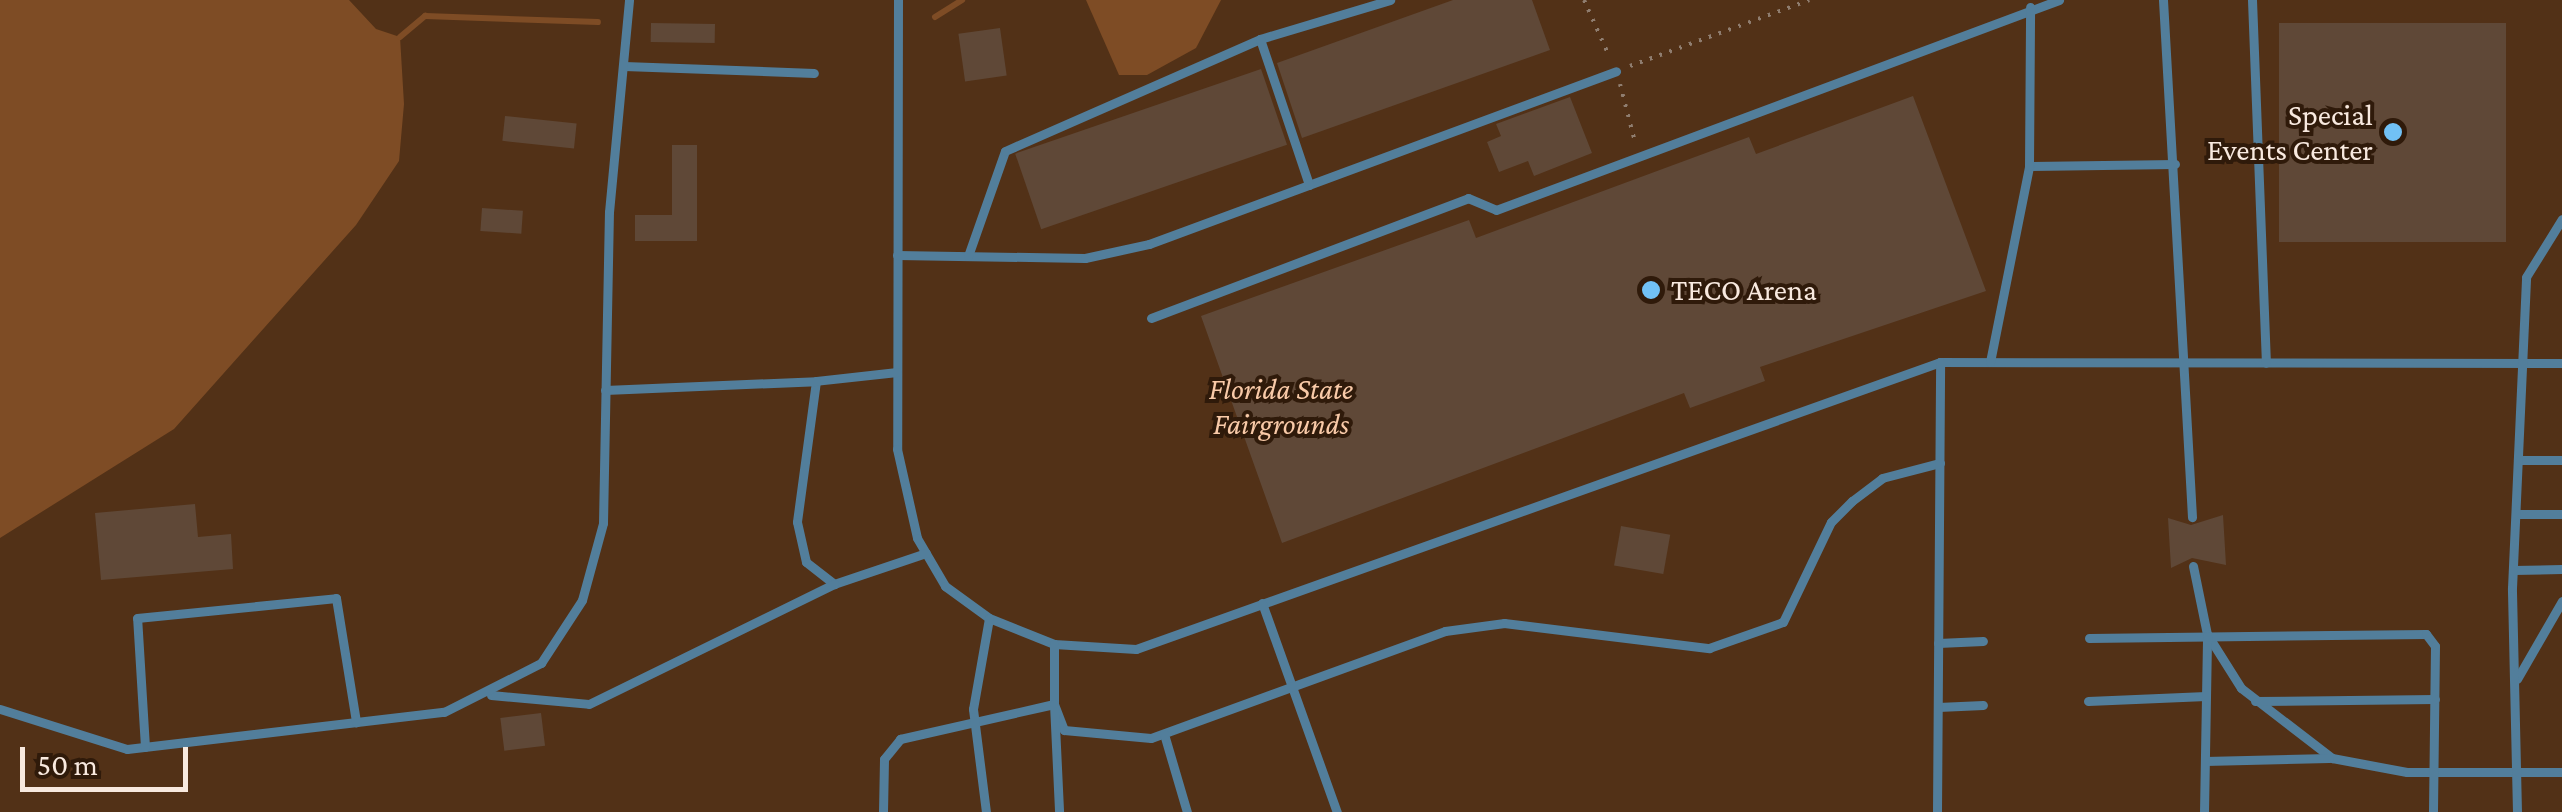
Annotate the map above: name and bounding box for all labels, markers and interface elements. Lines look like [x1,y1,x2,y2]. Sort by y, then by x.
place label: Special Events Center [2207,97,2373,168]
marker: Special Events Center [2382,121,2404,143]
place label: TECO Arena [1671,272,1817,308]
marker: TECO Arena [1640,279,1662,301]
park label: Florida State Fairgrounds [1209,371,1353,442]
scale bar [25,727,192,789]
text: 50 m [37,748,98,781]

